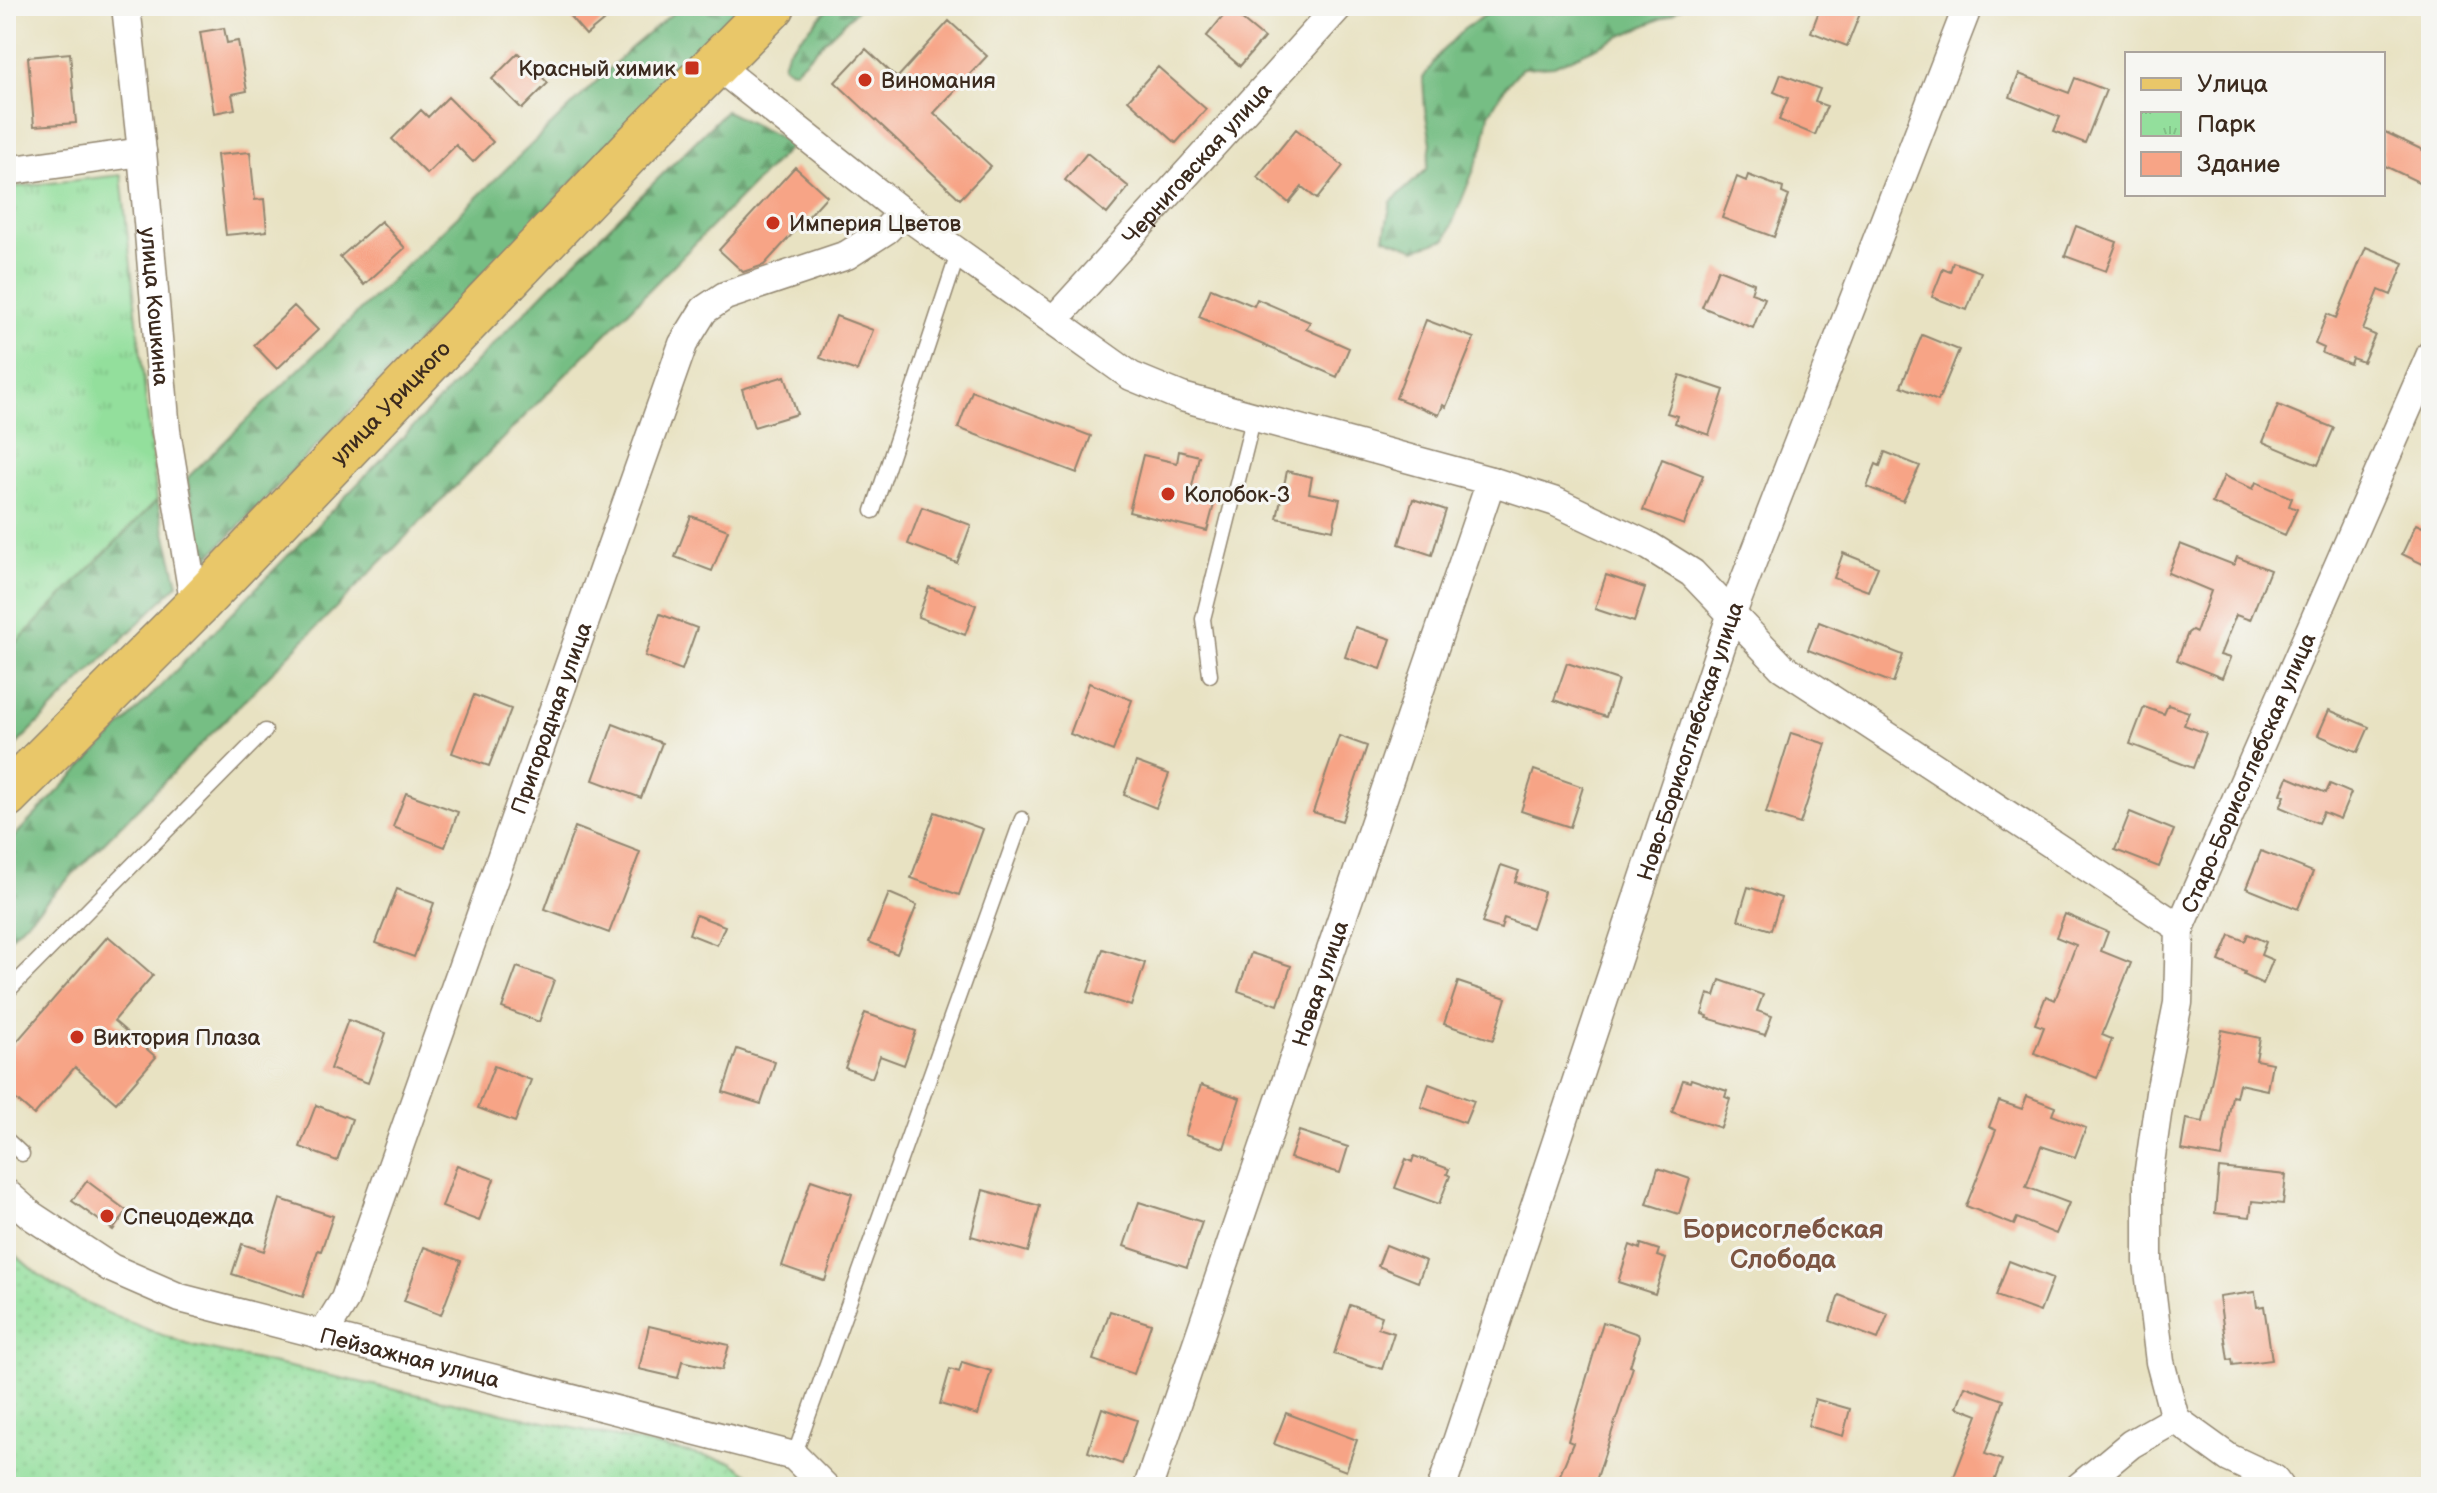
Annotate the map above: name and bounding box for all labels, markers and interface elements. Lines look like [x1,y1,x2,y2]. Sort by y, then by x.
legend [2125,52,2385,196]
place label: Красный химик [518,56,676,83]
marker: Красный химик [683,59,701,77]
place label: Виномания [881,68,996,95]
text: Улица [2197,70,2268,99]
marker: Виномания [856,71,874,89]
street label: Черниговская улица [1117,77,1278,251]
text: Парк [2197,110,2256,139]
text: Здание [2197,150,2280,179]
place label: Империя Цветов [789,211,961,238]
marker: Империя Цветов [764,214,782,232]
street label: улица Кошкина [134,226,174,387]
street label: улица Урицкого [326,336,457,471]
place label: Колобок-3 [1184,482,1290,509]
marker: Колобок-3 [1159,485,1177,503]
street label: Ново-Борисоглебская улица [1632,598,1750,884]
street label: Пригородная улица [506,619,599,818]
street label: Старо-Борисоглебская улица [2176,629,2322,918]
street label: Новая улица [1287,917,1355,1051]
place label: Виктория Плаза [93,1025,261,1052]
marker: Виктория Плаза [68,1028,86,1046]
place label: Спецодежда [123,1204,254,1231]
marker: Спецодежда [98,1207,116,1225]
district label: Борисоглебская Слобода [1682,1215,1884,1276]
street label: Пейзажная улица [317,1323,502,1395]

